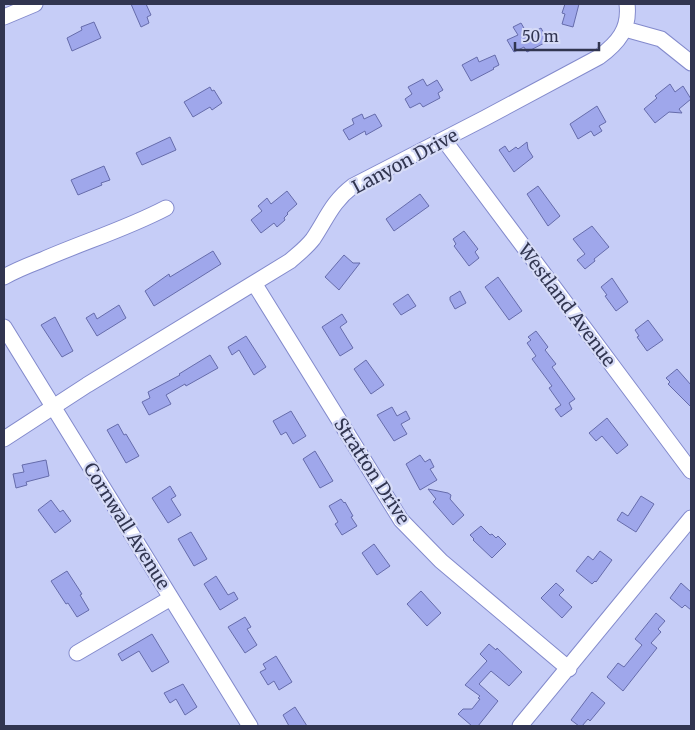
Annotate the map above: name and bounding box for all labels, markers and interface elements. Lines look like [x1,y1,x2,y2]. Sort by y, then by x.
scale bar [515,20,599,52]
text: 50 m [522,27,559,46]
street label: Lanyon Drive [348,123,462,199]
street label: Westland Avenue [513,238,621,371]
street label: Stratton Drive [329,413,415,529]
street label: Cornwall Avenue [79,458,175,594]

